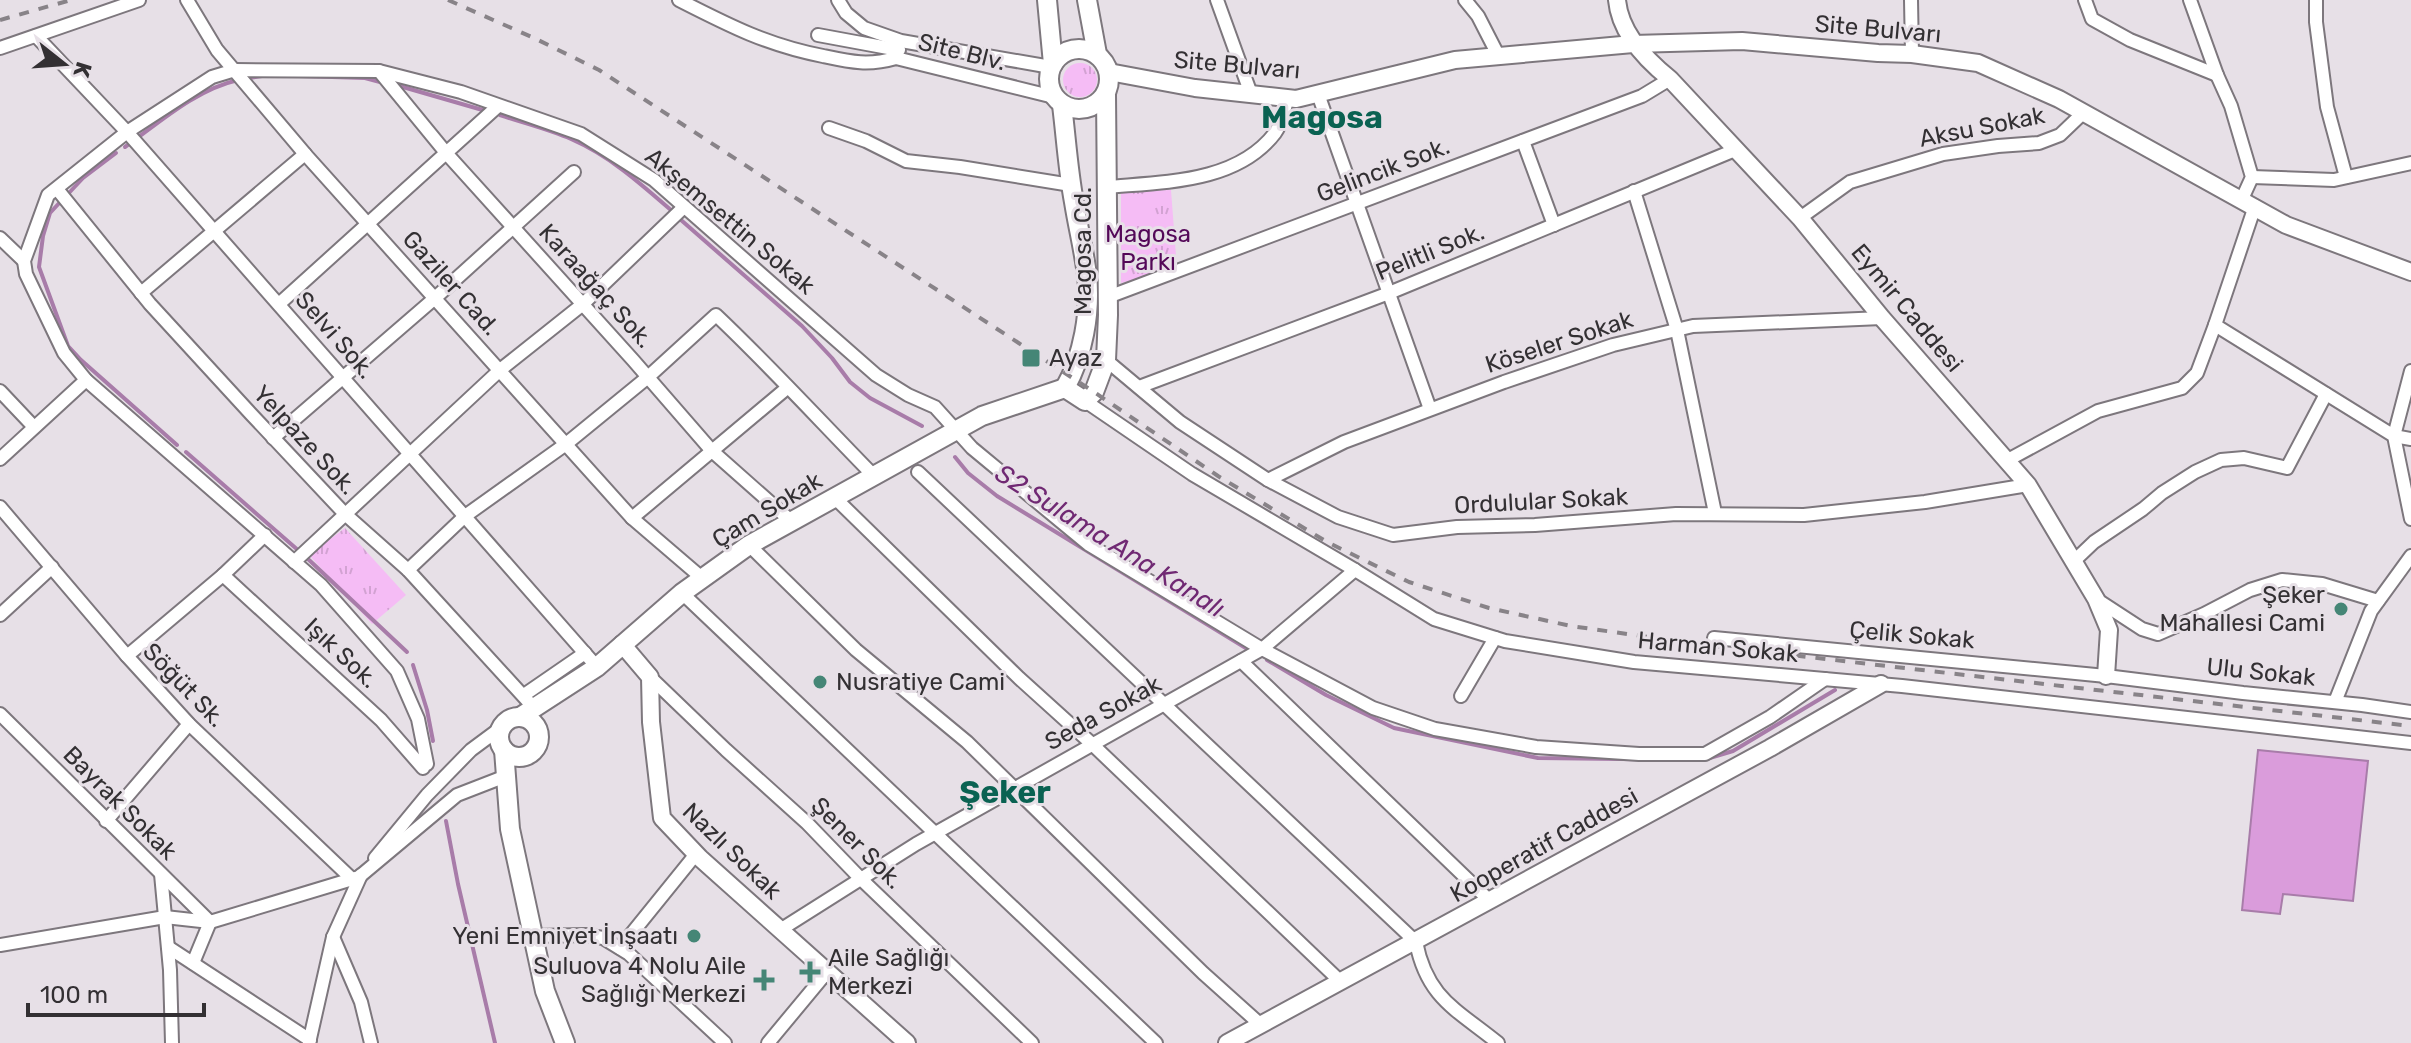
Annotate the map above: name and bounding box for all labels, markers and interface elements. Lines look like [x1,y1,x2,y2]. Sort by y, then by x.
street label: Site Bulvarı [1814,10,1942,48]
north arrow [24,24,104,104]
street label: Site Blv. [915,28,1009,76]
street label: Site Bulvarı [1173,46,1301,84]
text: K [67,59,98,81]
district label: Magosa [1261,98,1383,136]
street label: Aksu Sokak [1917,101,2048,153]
street label: Gelincik Sok. [1313,132,1453,208]
street label: Akşemsettin Sokak [640,142,821,300]
street label: Magosa Cd. [1069,187,1097,315]
street label: Karaağaç Sok. [533,218,659,354]
street label: Pelitli Sok. [1372,218,1488,286]
park label: Magosa Parkı [1105,220,1191,276]
street label: Gaziler Cad. [397,225,505,341]
street label: Eymir Caddesi [1845,238,1969,378]
street label: Selvi Sok. [290,286,380,384]
street label: Köseler Sokak [1482,305,1637,379]
place label: Ayaz [1049,344,1103,372]
marker: Ayaz [1020,347,1042,369]
street label: Yelpaze Sok. [247,380,363,500]
water label: S2 Sulama Ana Kanalı [990,458,1230,624]
street label: Çam Sokak [707,466,827,554]
street label: Ordulular Sokak [1453,482,1629,520]
place label: Şeker Mahallesi Cami [2159,581,2325,637]
marker: Şeker Mahallesi Cami [2332,600,2350,618]
street label: Işık Sok. [299,612,383,694]
street label: Çelik Sokak [1848,616,1976,654]
street label: Harman Sokak [1637,626,1800,668]
street label: Söğüt Sk. [137,637,231,733]
street label: Ulu Sokak [2205,652,2318,692]
place label: Nusratiye Cami [836,668,1005,696]
street label: Seda Sokak [1040,669,1166,756]
marker: Nusratiye Cami [811,673,829,691]
street label: Bayrak Sokak [57,740,183,866]
district label: Şeker [959,773,1051,811]
street label: Kooperatif Caddesi [1445,782,1643,908]
street label: Şener Sok. [805,791,909,895]
street label: Nazlı Sokak [677,797,788,905]
place label: Yeni Emniyet İnşaatı [452,922,678,950]
marker: Yeni Emniyet İnşaatı [685,927,703,945]
place label: Aile Sağlığı Merkezi [828,944,949,1000]
place label: Suluova 4 Nolu Aile Sağlığı Merkezi [533,952,746,1008]
marker: Aile Sağlığı Merkezi [799,961,821,983]
scale bar [28,967,204,1017]
marker: Suluova 4 Nolu Aile Sağlığı Merkezi [753,969,775,991]
text: 100 m [40,981,108,1009]

